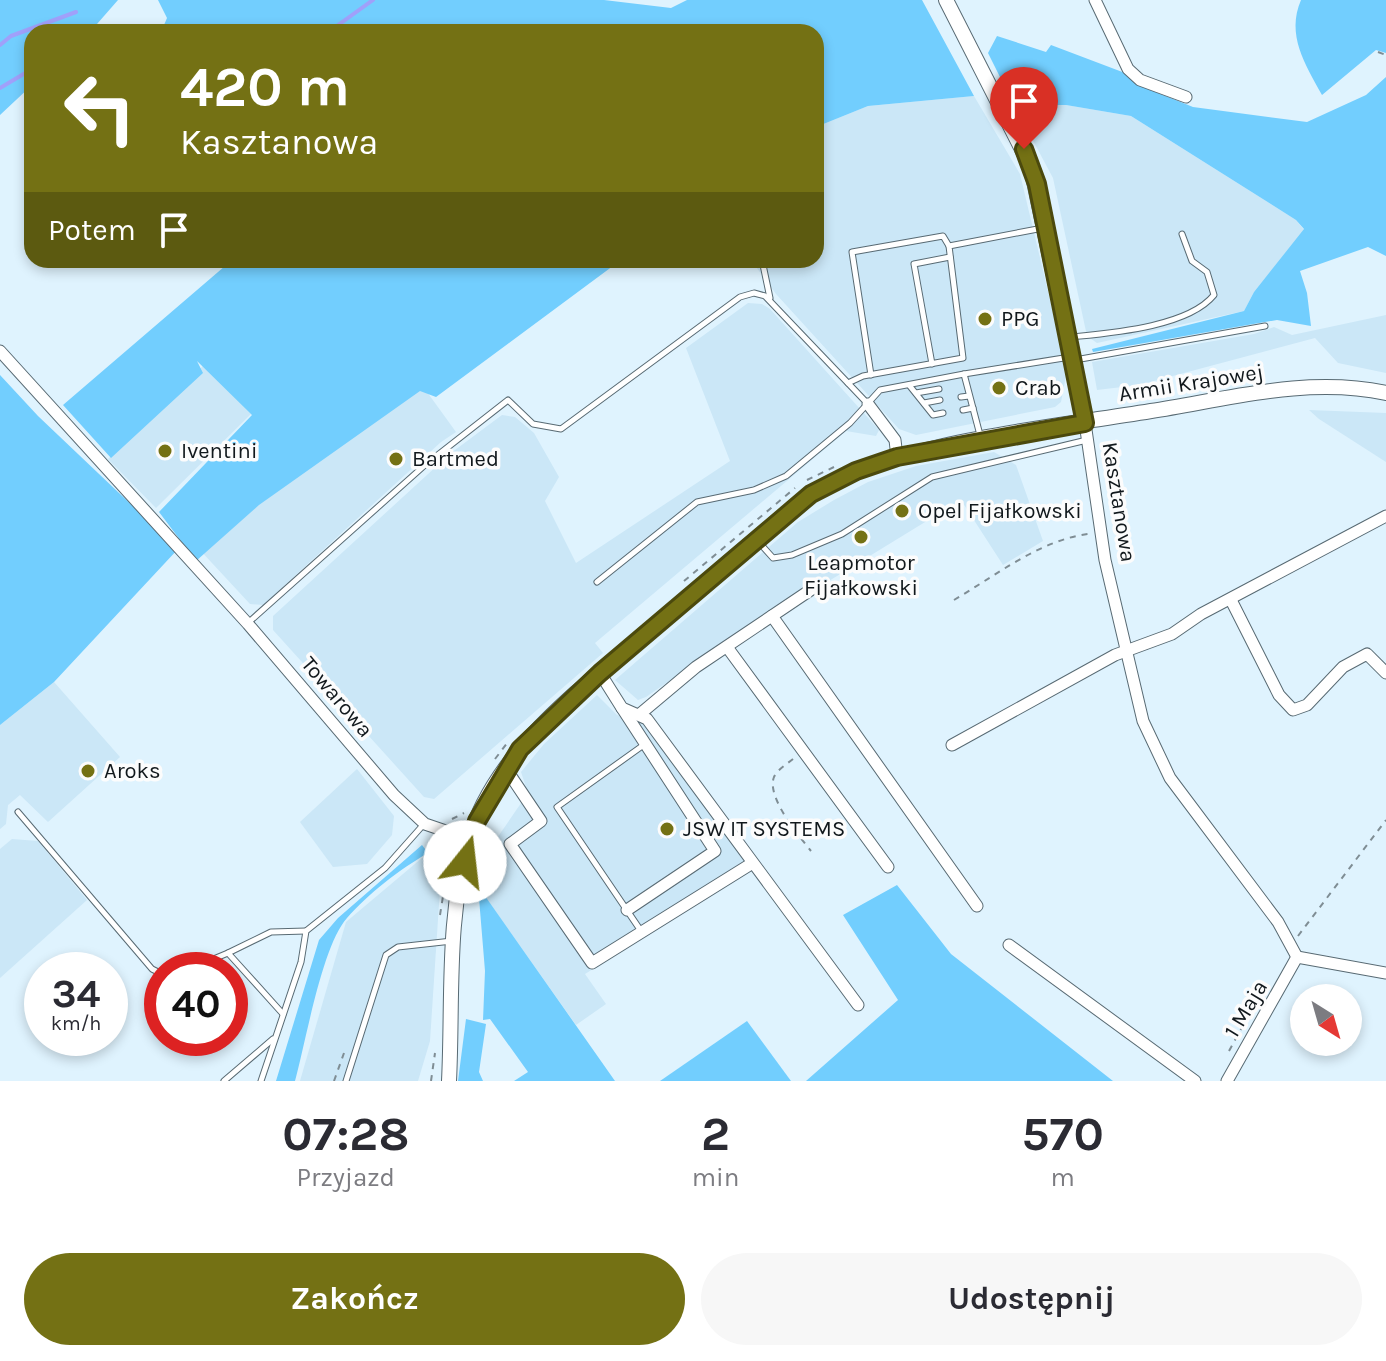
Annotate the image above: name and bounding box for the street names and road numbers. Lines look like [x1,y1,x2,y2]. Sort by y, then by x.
street label: Armii Krajowej [1117,359,1265,407]
street label: Kasztanowa [1097,440,1141,564]
street label: Towarowa [296,651,378,743]
street label: 1 Maja [1219,976,1273,1042]

